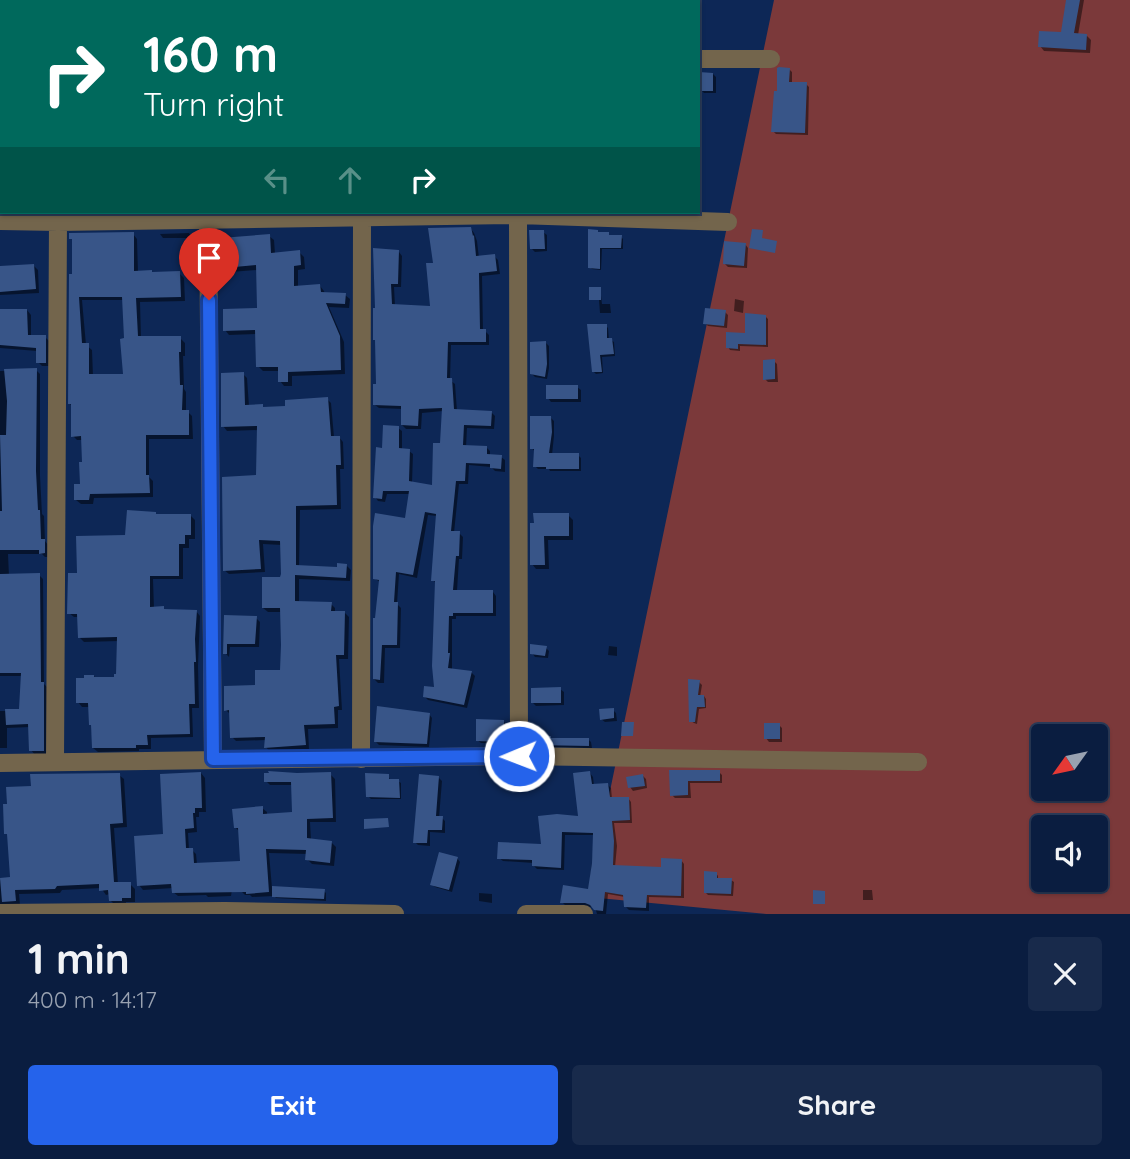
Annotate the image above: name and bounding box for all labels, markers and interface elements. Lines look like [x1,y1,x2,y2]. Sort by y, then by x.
text: 160 m [143,23,278,84]
icon: right [28,28,119,119]
text: Turn right [143,84,284,124]
icon: left [258,161,296,199]
icon: ahead [331,161,369,199]
icon: right [404,161,442,199]
pin [179,228,239,300]
icon: arrive [190,239,228,277]
position arrow [482,719,556,793]
north arrow [1031,724,1108,802]
map controls [1031,724,1108,892]
button: sound [1031,815,1108,892]
text: 1 min [28,932,130,985]
button: close [1028,937,1102,1011]
text: 400 m · 14:17 [28,985,157,1014]
button: Exit [28,1065,558,1145]
button: Share [572,1065,1102,1145]

